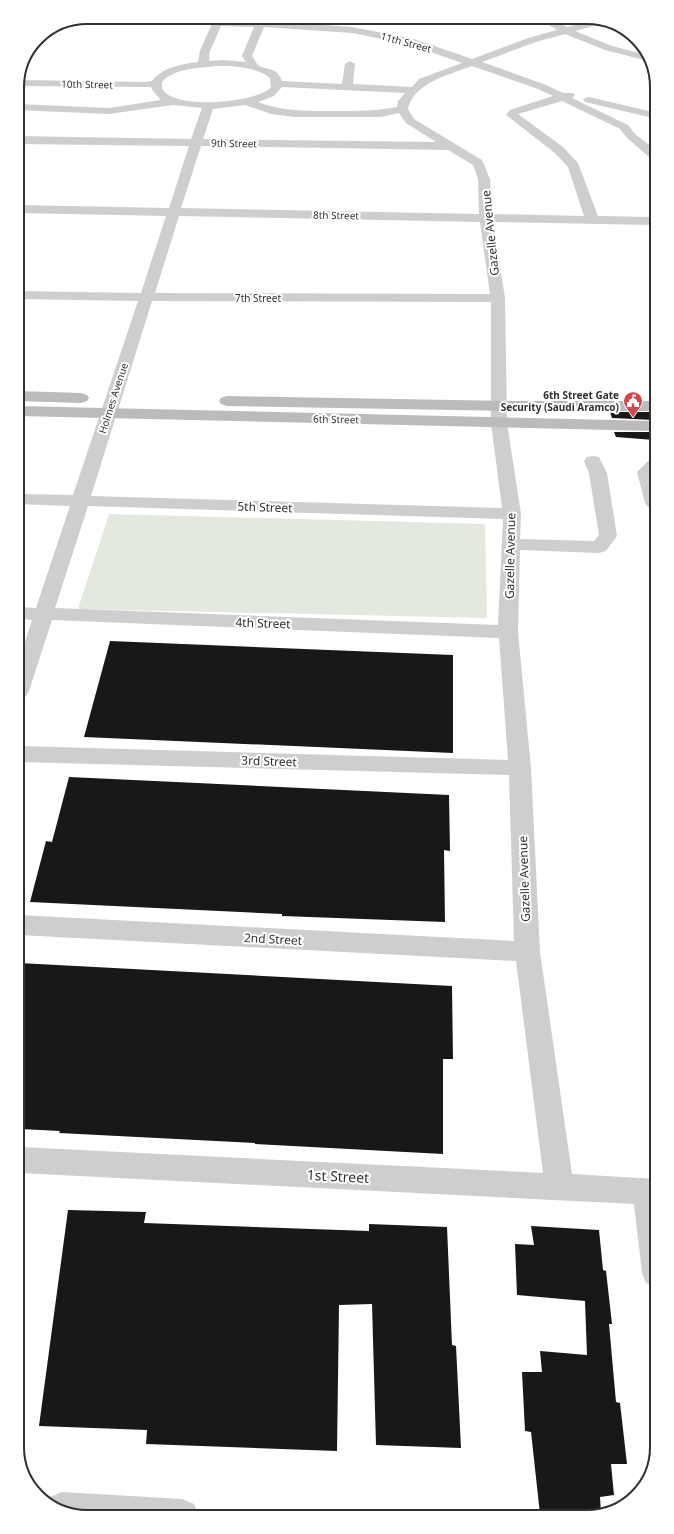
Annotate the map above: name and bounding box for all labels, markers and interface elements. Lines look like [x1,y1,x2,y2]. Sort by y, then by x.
street label: 11th Street [379,29,433,56]
street label: 10th Street [61,77,113,91]
street label: 9th Street [211,136,258,150]
street label: Gazelle Avenue [477,189,503,277]
street label: 8th Street [313,208,360,222]
street label: 7th Street [235,291,281,305]
street label: Holmes Avenue [95,361,131,435]
place label: 6th Street Gate Security (Saudi Aramco) [501,388,619,414]
public building icon: 6th Street Gate Security (Saudi Aramco) [622,390,644,418]
street label: 6th Street [313,412,360,426]
street label: 5th Street [237,498,294,516]
street label: Gazelle Avenue [501,513,519,599]
street label: 4th Street [235,614,292,632]
street label: 3rd Street [241,752,298,770]
street label: Gazelle Avenue [514,835,534,922]
street label: 2nd Street [243,929,303,949]
street label: 1st Street [306,1165,370,1187]

